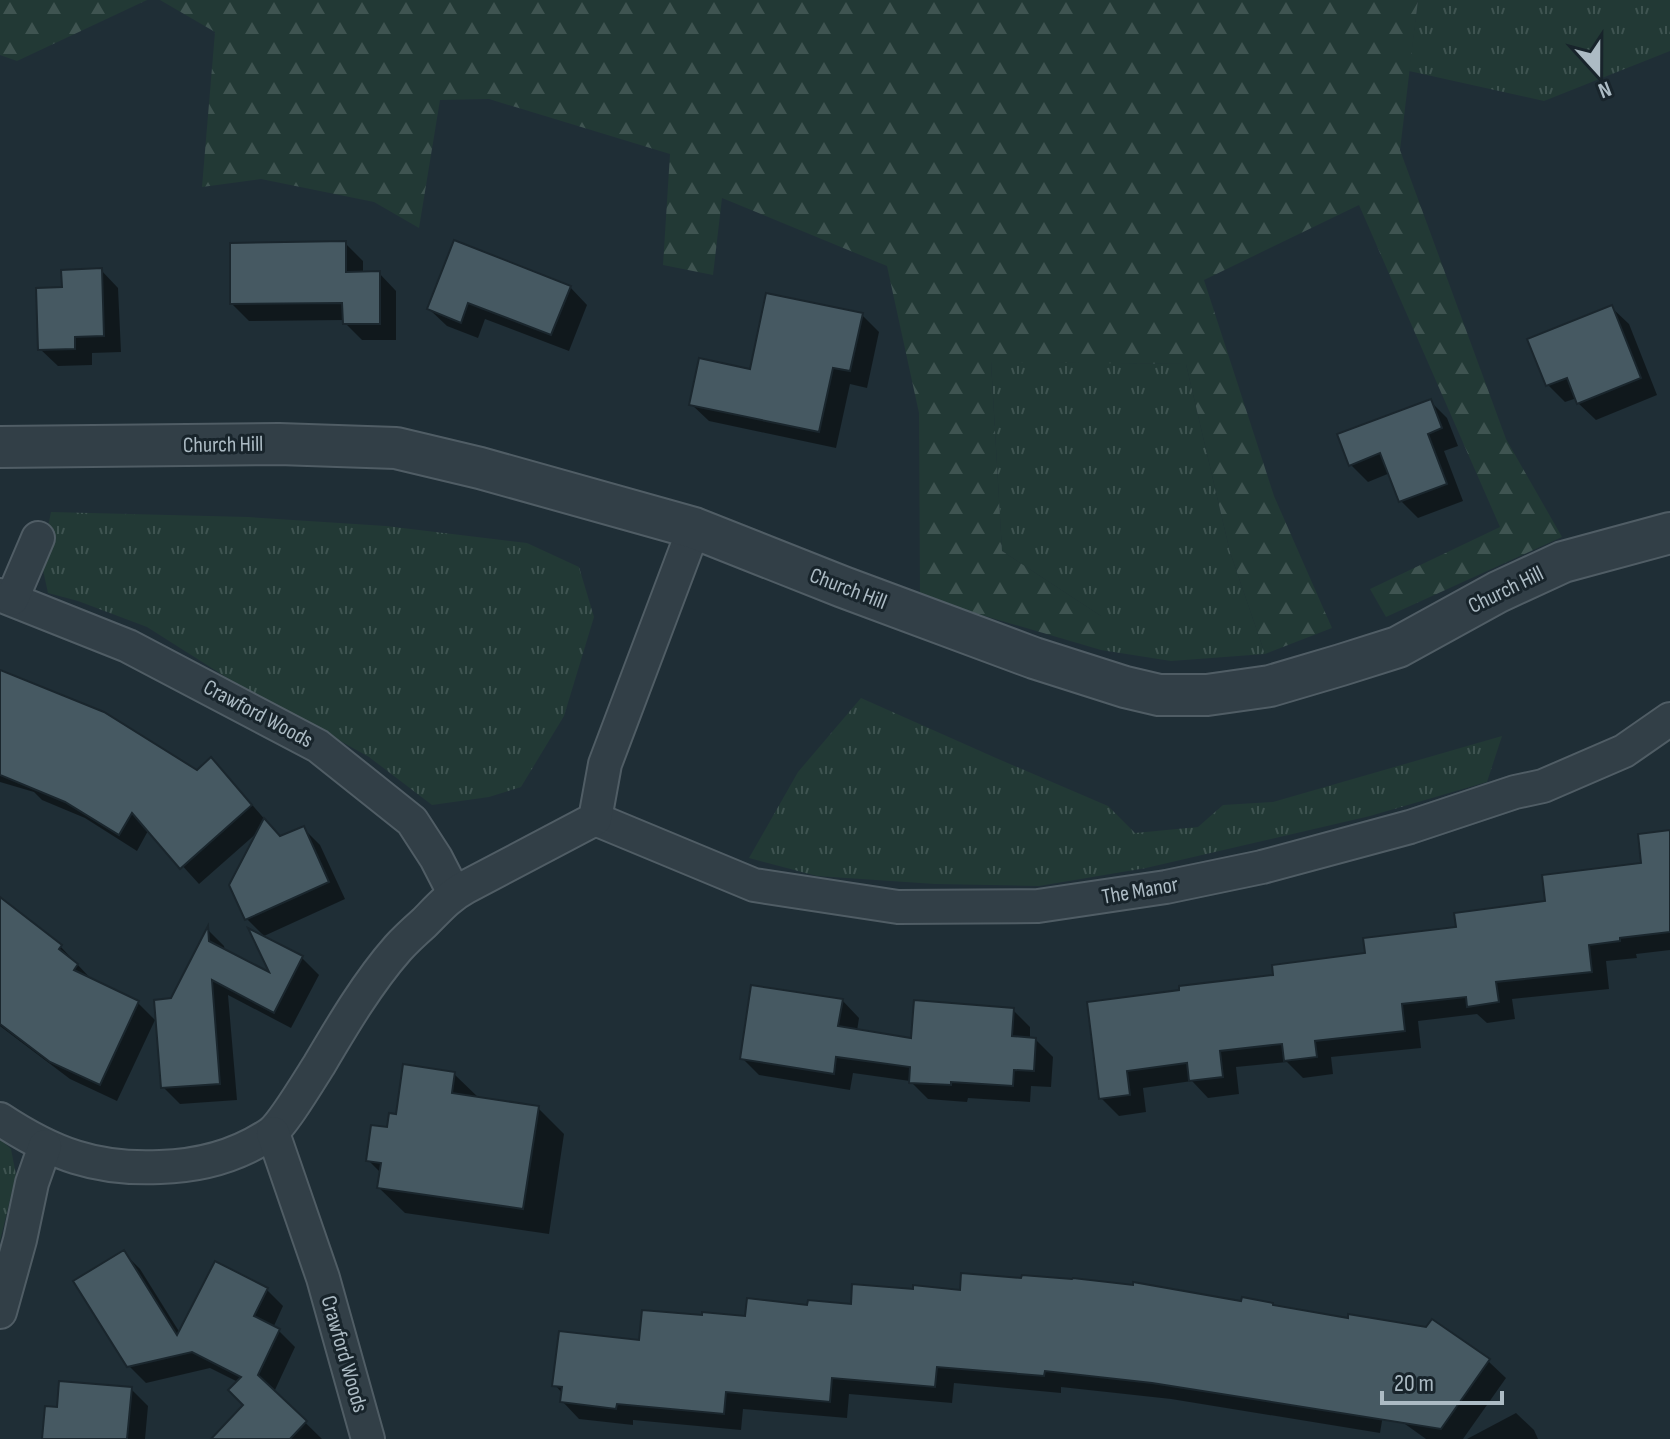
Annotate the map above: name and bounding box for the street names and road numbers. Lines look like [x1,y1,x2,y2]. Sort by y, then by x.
street label: Church Hill [183,431,263,459]
street label: Church Hill [1464,560,1548,620]
street label: Church Hill [806,562,890,616]
street label: Crawford Woods [199,674,317,754]
street label: The Manor [1100,871,1180,911]
street label: Crawford Woods [314,1293,374,1416]

